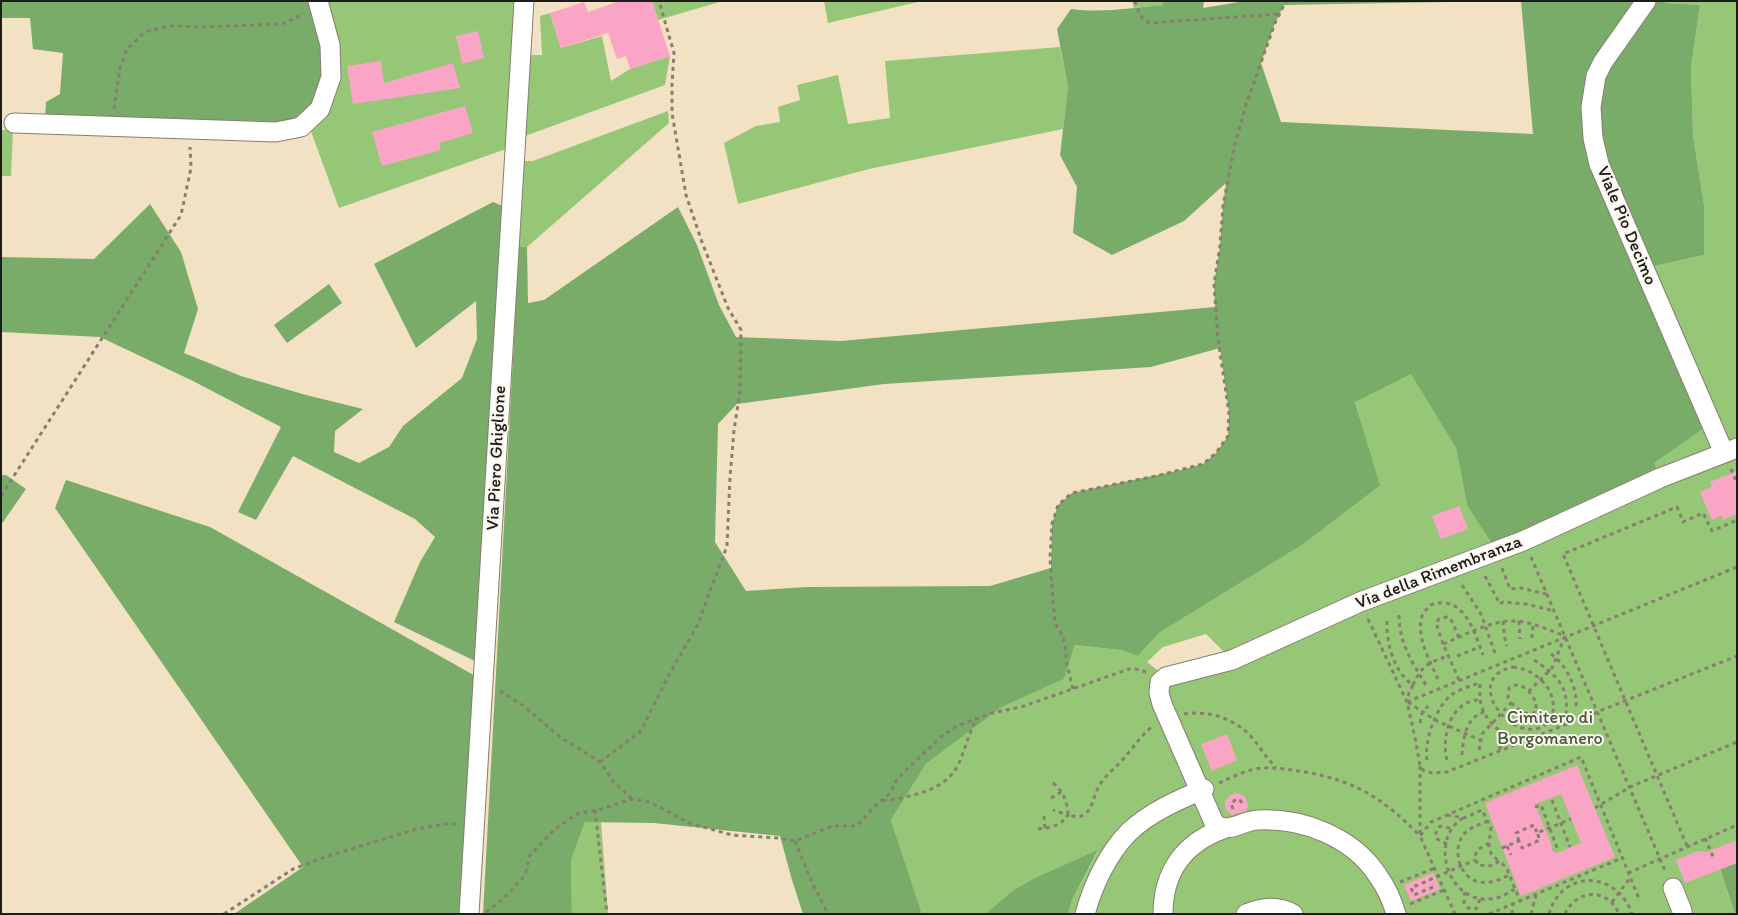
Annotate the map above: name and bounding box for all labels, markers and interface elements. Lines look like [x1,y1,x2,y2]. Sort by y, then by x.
street label: Viale Pio Decimo [1591,163,1661,289]
street label: Via Piero Ghiglione [482,385,512,531]
street label: Via della Rimembranza [1353,531,1525,615]
park label: Cimitero di Borgomanero [1497,707,1603,750]

